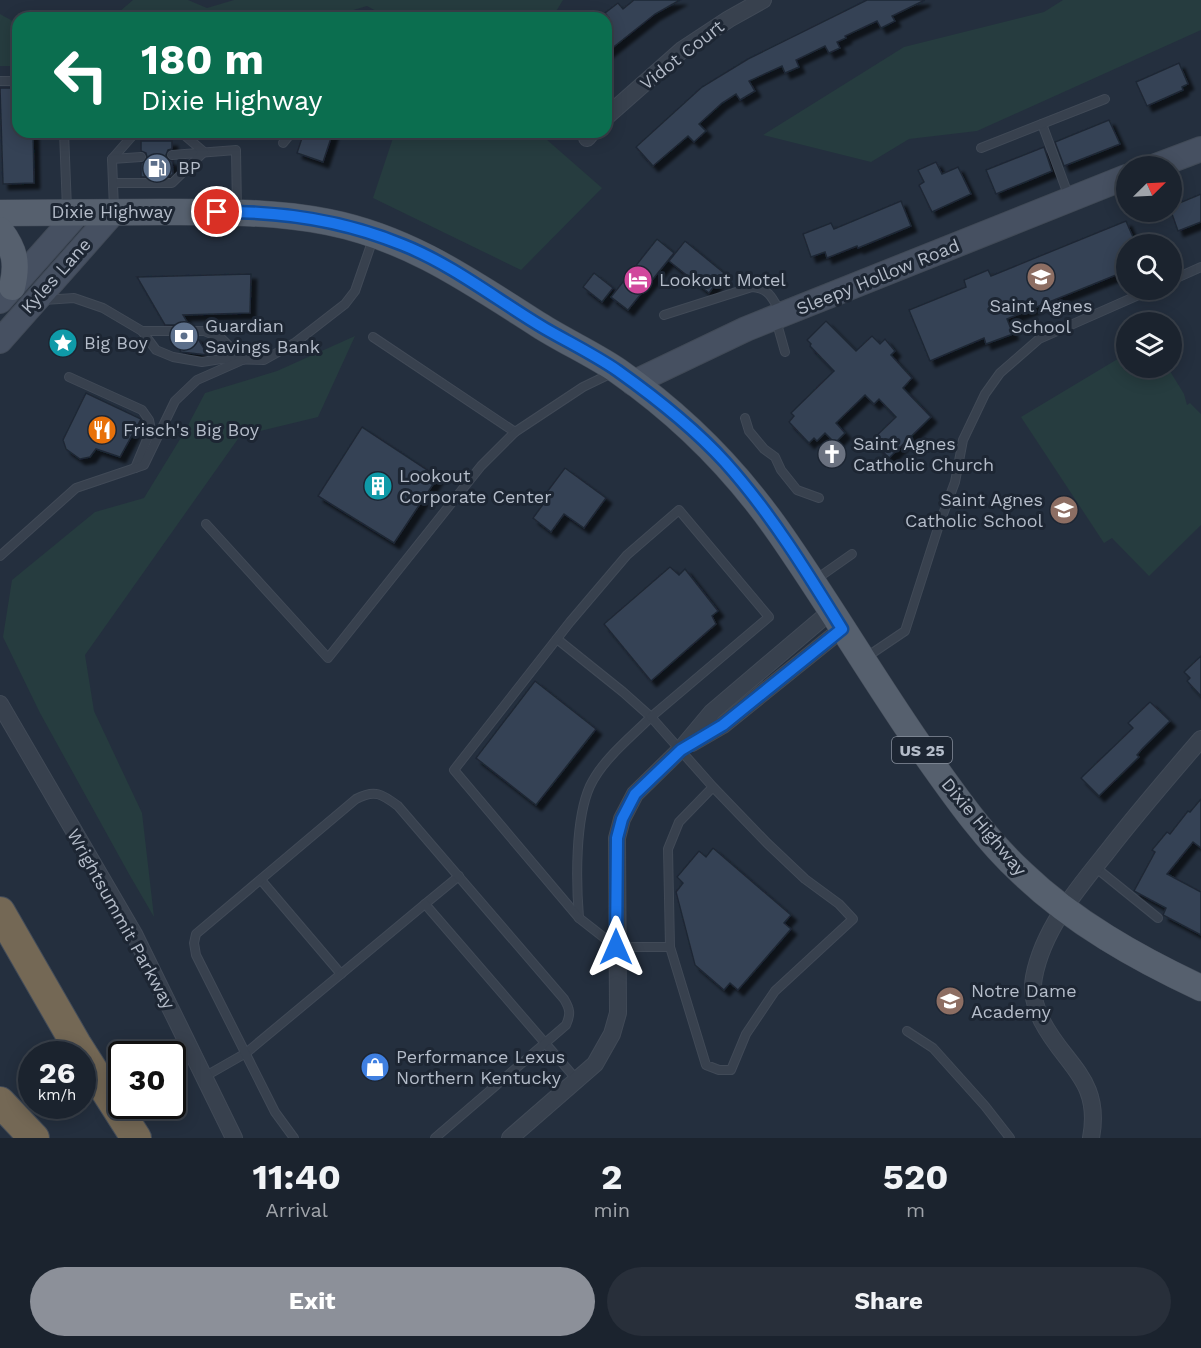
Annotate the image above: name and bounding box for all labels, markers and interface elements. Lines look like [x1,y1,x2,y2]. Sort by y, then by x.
street label: Vidot Court [636,15,728,94]
text: 180 m [141,35,264,84]
icon: left [42,36,120,114]
text: Dixie Highway [141,85,322,117]
fuel station icon: BP [141,152,173,184]
north arrow [1116,156,1182,222]
map controls [1116,156,1182,378]
place label: BP [178,157,201,178]
pin [191,186,242,237]
icon: arrive [200,195,233,228]
street label: Dixie Highway [52,201,173,222]
street label: Kyles Lane [16,234,95,318]
street label: Sleepy Hollow Road [793,234,962,319]
button: search [1116,234,1182,300]
school or university icon: Saint Agnes School [1025,261,1057,293]
hotel icon: Lookout Motel [622,264,654,296]
place label: Lookout Motel [659,269,786,290]
place label: Saint Agnes School [990,295,1092,337]
button: layers [1116,312,1182,378]
place label: Guardian Savings Bank [205,315,320,357]
bank icon: Guardian Savings Bank [168,320,200,352]
place icon: Big Boy [47,327,79,359]
place label: Big Boy [84,332,149,353]
restaurant icon: Frisch's Big Boy [86,414,118,446]
place label: Frisch's Big Boy [123,419,260,440]
place label: Saint Agnes Catholic Church [853,433,994,475]
church icon: Saint Agnes Catholic Church [816,438,848,470]
place label: Lookout Corporate Center [399,465,552,507]
building icon: Lookout Corporate Center [362,470,394,502]
place label: Saint Agnes Catholic School [905,489,1043,531]
school or university icon: Saint Agnes Catholic School [1048,494,1080,526]
road number: US 25 [892,737,952,763]
street label: Dixie Highway [937,774,1032,880]
street label: Wrightsummit Parkway [63,825,180,1013]
position arrow [584,915,648,979]
place label: Notre Dame Academy [971,980,1077,1022]
school or university icon: Notre Dame Academy [934,985,966,1017]
speed limit sign: 30 [108,1041,186,1119]
place label: Performance Lexus Northern Kentucky [396,1046,565,1088]
shop icon: Performance Lexus Northern Kentucky [359,1051,391,1083]
text: 26 [39,1055,75,1090]
text: km/h [38,1086,76,1104]
text: 11:40 [253,1156,341,1198]
text: 2 [601,1156,623,1198]
text: 520 [883,1156,948,1198]
text: Arrival [266,1198,328,1222]
text: min [593,1198,630,1222]
text: m [906,1198,925,1222]
button: Exit [30,1267,595,1336]
button: Share [607,1267,1171,1336]

